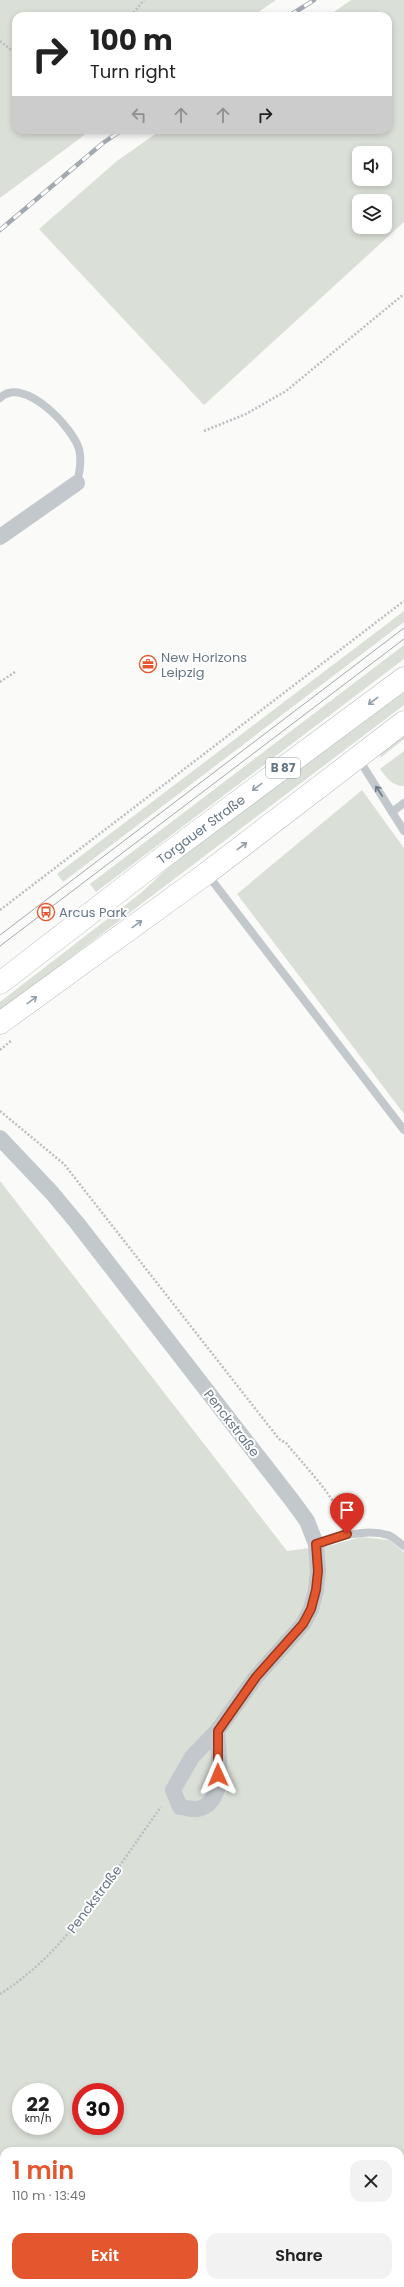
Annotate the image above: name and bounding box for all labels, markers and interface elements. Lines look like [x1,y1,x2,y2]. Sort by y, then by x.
text: 100 m [90,21,173,60]
icon: right [24,28,76,80]
text: Turn right [90,59,176,84]
icon: left [128,104,150,126]
icon: ahead [170,104,192,126]
icon: ahead [212,104,234,126]
icon: right [254,104,276,126]
map controls [352,146,392,234]
button: sound [352,146,392,186]
button: layers [352,194,392,234]
place label: New Horizons Leipzig [161,648,247,682]
office icon: New Horizons Leipzig [138,654,158,674]
one-way arrow [367,697,378,706]
road number: B 87 [266,758,300,778]
one-way arrow [252,783,263,791]
one-way arrow [375,786,383,797]
street label: Torgauer Straße [153,790,249,869]
one-way arrow [236,842,247,851]
bus stop icon: Arcus Park [36,902,56,922]
place label: Arcus Park [59,903,127,922]
one-way arrow [131,920,142,928]
one-way arrow [26,996,37,1004]
street label: Penckstraße [199,1386,264,1461]
pin [330,1493,364,1534]
icon: arrive [336,1499,358,1521]
position arrow [197,1754,239,1796]
street label: Penckstraße [63,1861,126,1937]
speed limit sign: 30 [72,2083,124,2135]
text: 22 [27,2090,49,2118]
text: km/h [25,2111,51,2126]
text: 1 min [12,2154,74,2187]
button: close [350,2160,392,2202]
text: 110 m · 13:49 [12,2186,86,2205]
button: Exit [12,2233,198,2279]
button: Share [206,2233,392,2279]

